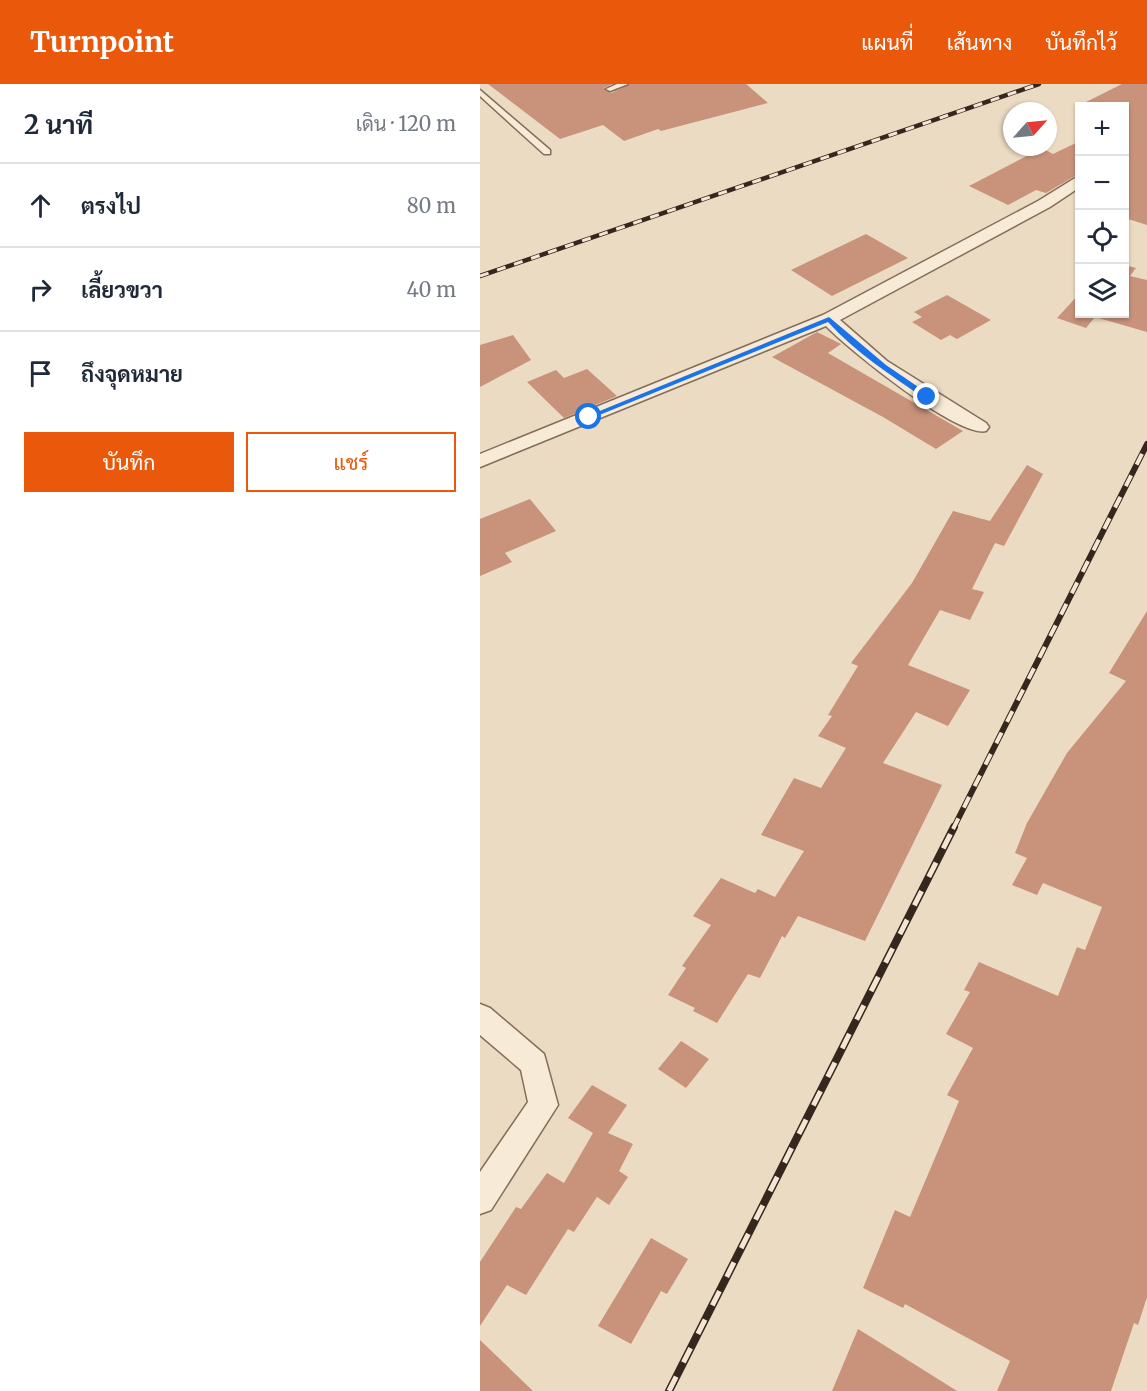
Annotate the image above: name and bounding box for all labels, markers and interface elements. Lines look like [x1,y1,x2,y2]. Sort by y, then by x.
text: Turnpoint [30,24,174,60]
text: แผนที่ [861,29,914,56]
text: เส้นทาง [947,29,1012,56]
text: บันทึกไว้ [1045,29,1117,56]
north arrow [1003,102,1057,156]
map controls [1075,102,1129,318]
button: + [1075,102,1129,156]
text: 2 นาที [24,108,93,141]
text: เดิน · 120 m [356,111,456,136]
button: − [1075,156,1129,210]
icon: ahead [24,189,57,222]
text: ตรงไป [81,192,141,220]
text: 80 m [407,193,456,218]
button: locate [1075,210,1129,264]
button: layers [1075,264,1129,318]
icon: right [24,273,57,306]
text: เลี้ยวขวา [81,276,163,304]
text: 40 m [406,277,456,302]
icon: arrive [24,357,57,390]
text: ถึงจุดหมาย [81,360,183,388]
route end [913,383,939,409]
route start [575,403,601,429]
button: บันทึก [24,432,234,492]
button: แชร์ [246,432,456,492]

